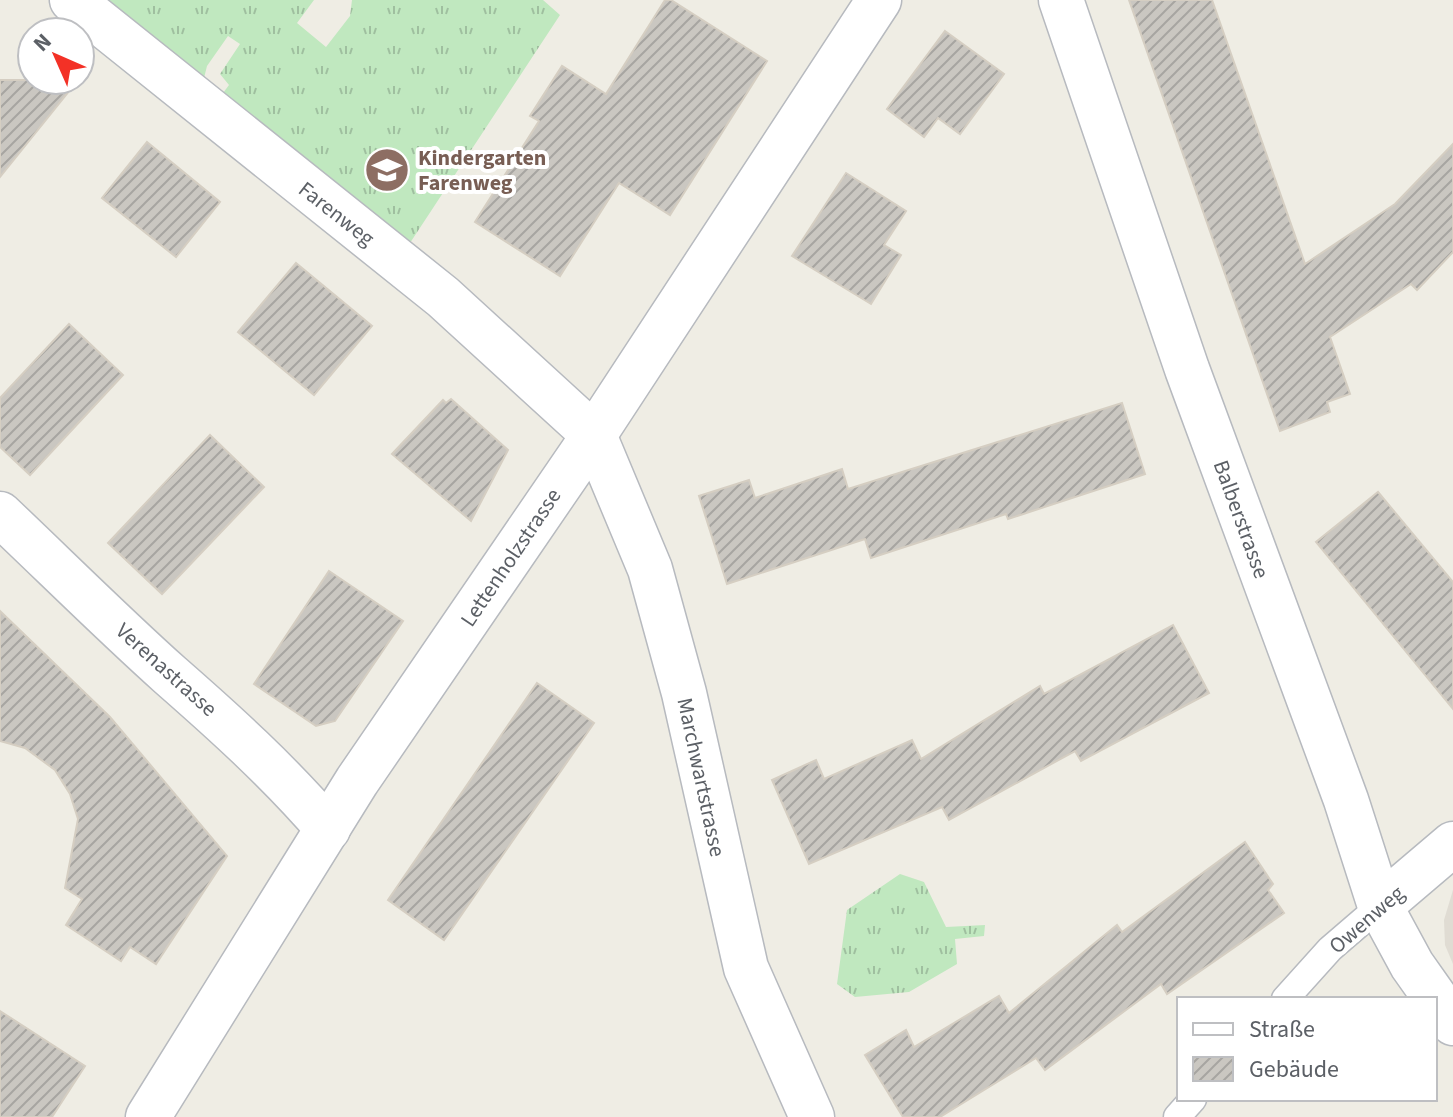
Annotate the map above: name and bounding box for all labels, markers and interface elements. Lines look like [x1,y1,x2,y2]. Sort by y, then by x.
north arrow [16,16,96,96]
text: N [26,26,59,59]
place label: Kindergarten Farenweg [418,142,546,199]
school or university icon: Kindergarten Farenweg [363,146,411,194]
street label: Farenweg [291,174,381,254]
street label: Balberstrasse [1205,456,1277,583]
street label: Lettenholzstrasse [453,482,569,633]
street label: Verenastrasse [108,615,224,724]
street label: Marchwartstrasse [669,695,734,860]
street label: Owenweg [1322,878,1411,962]
legend [1177,997,1437,1101]
text: Straße [1249,1012,1315,1047]
text: Gebäude [1249,1052,1339,1087]

